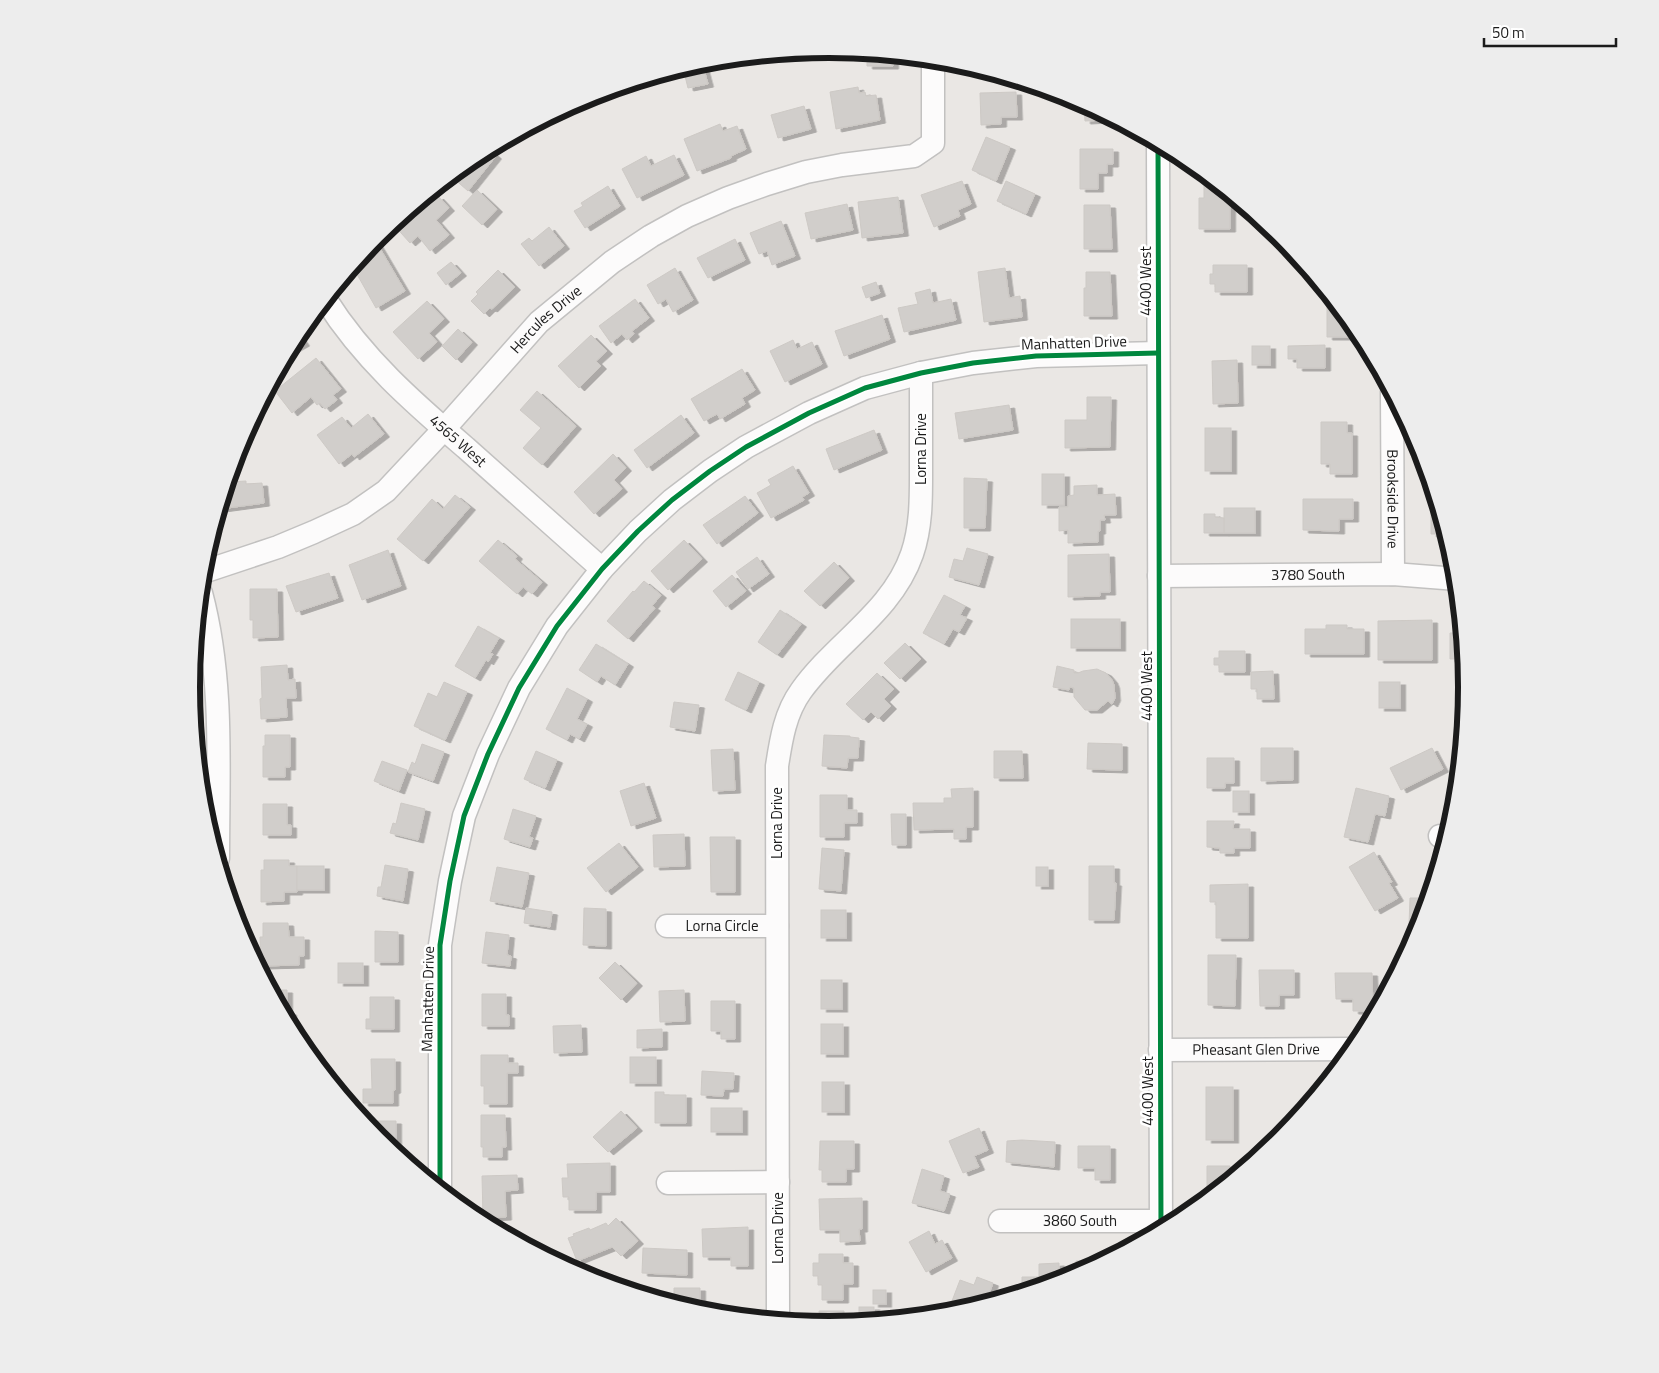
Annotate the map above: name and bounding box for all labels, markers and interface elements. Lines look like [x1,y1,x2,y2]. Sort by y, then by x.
scale bar [1484,15,1616,47]
text: 50 m [1492,21,1525,44]
street label: 4400 West [1134,245,1157,316]
street label: Hercules Drive [504,279,587,358]
street label: Manhatten Drive [1021,329,1127,356]
street label: 4565 West [424,409,493,473]
street label: Lorna Drive [909,413,932,485]
street label: Brookside Drive [1381,449,1405,549]
street label: 3780 South [1271,562,1345,586]
street label: 4400 West [1135,650,1158,721]
street label: Lorna Drive [765,787,788,859]
street label: Lorna Circle [685,914,759,937]
street label: Manhatten Drive [415,946,440,1052]
street label: Pheasant Glen Drive [1192,1037,1320,1061]
street label: 4400 West [1136,1055,1159,1126]
street label: Lorna Drive [766,1192,789,1264]
street label: 3860 South [1043,1209,1117,1232]

